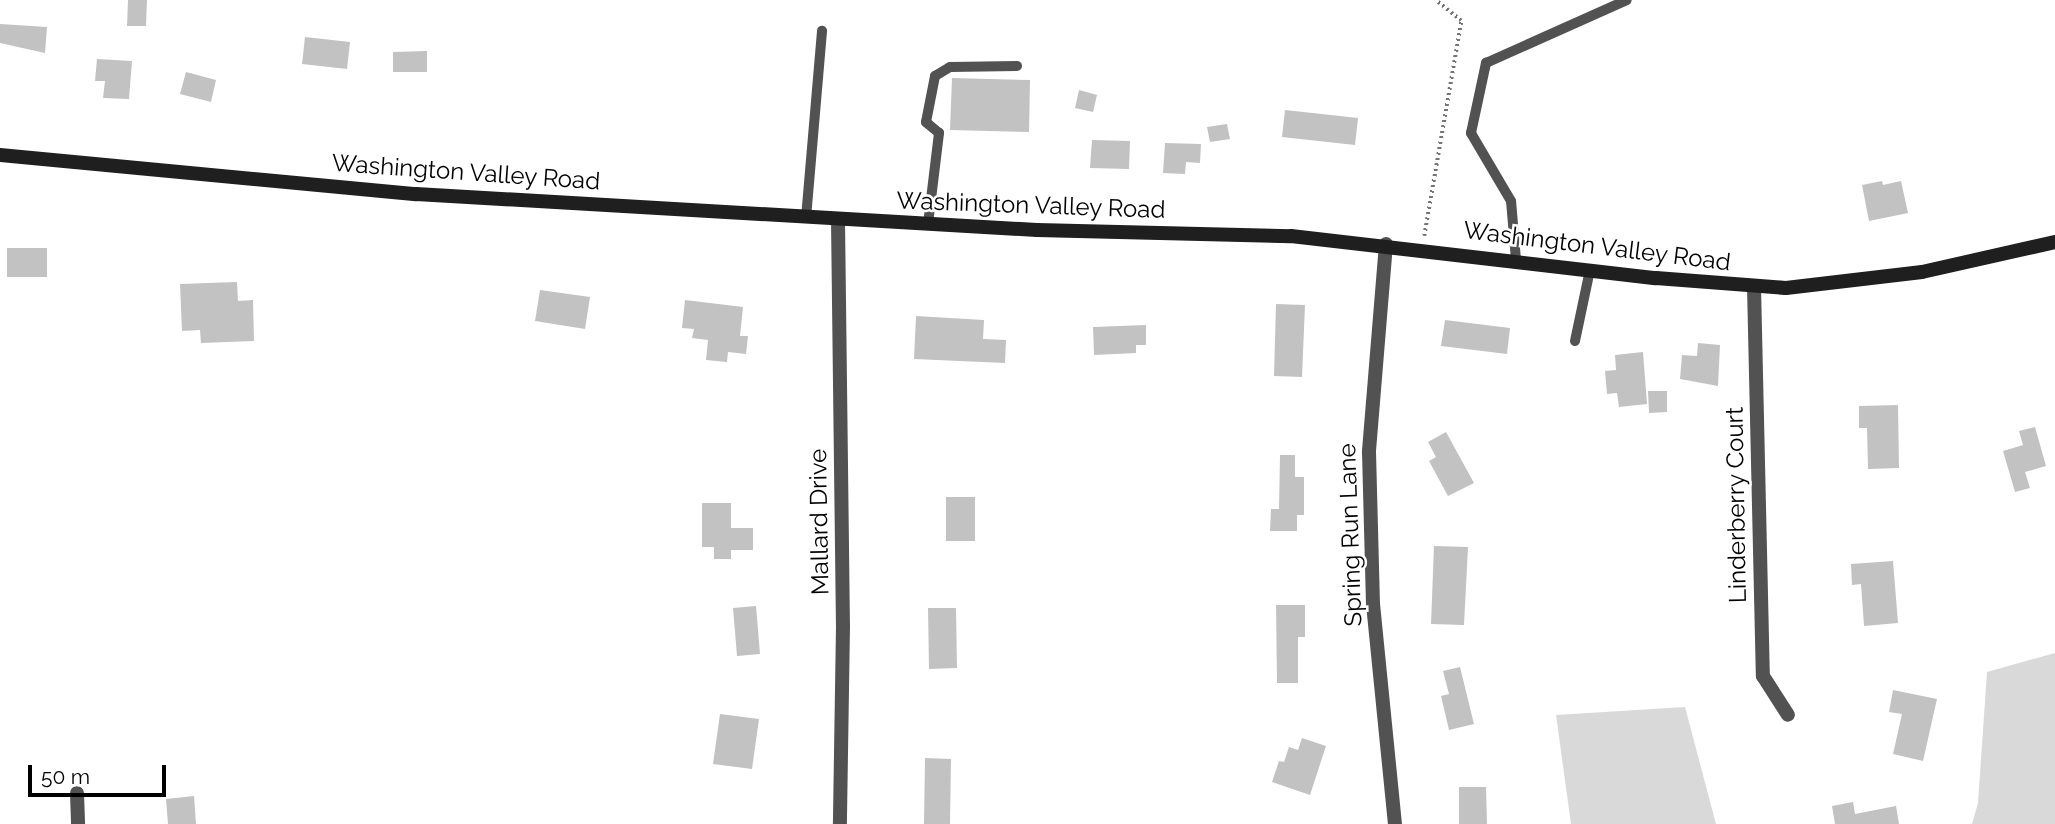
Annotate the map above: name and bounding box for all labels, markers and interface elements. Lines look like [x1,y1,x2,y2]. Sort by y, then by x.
street label: Washington Valley Road [330,148,602,196]
street label: Washington Valley Road [895,186,1167,224]
street label: Washington Valley Road [1461,215,1733,277]
street label: Linderberry Court [1720,406,1752,604]
street label: Spring Run Lane [1332,443,1368,627]
street label: Mallard Drive [803,448,835,596]
scale bar [32,750,170,794]
text: 50 m [41,764,90,789]

